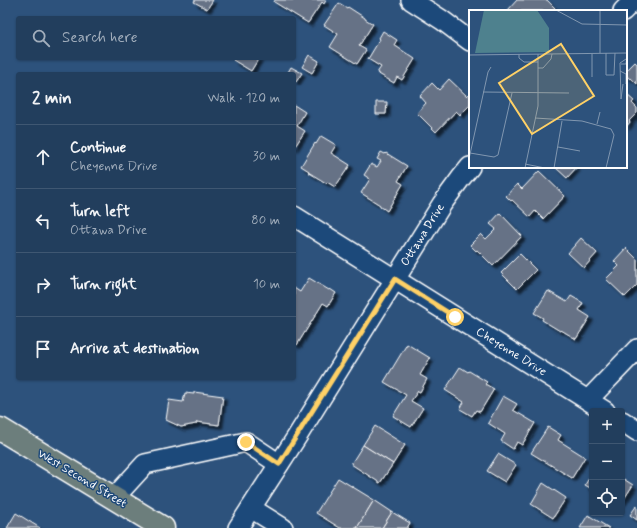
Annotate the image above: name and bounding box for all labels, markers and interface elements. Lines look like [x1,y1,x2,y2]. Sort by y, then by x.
inset map [469,10,627,168]
search box [16,16,296,60]
icon: search [30,27,52,49]
text: Search here [62,28,138,48]
text: 2 min [32,87,72,109]
text: Walk · 120 m [208,90,280,107]
text: Continue [70,138,126,158]
icon: ahead [32,146,54,168]
text: 30 m [253,148,280,165]
text: Cheyenne Drive [70,158,157,175]
street label: Ottawa Drive [397,201,449,269]
text: Turn left [70,202,130,222]
icon: left [32,210,54,232]
text: 80 m [251,212,280,229]
text: Ottawa Drive [70,222,147,239]
icon: right [32,274,54,296]
text: Turn right [70,275,137,295]
text: 10 m [253,276,280,293]
route start [446,308,464,326]
street label: Cheyenne Drive [473,324,549,380]
icon: arrive [32,338,54,360]
text: Arrive at destination [70,339,199,359]
map controls [589,408,625,516]
button: + [589,408,625,444]
route end [237,433,255,451]
button: − [589,444,625,480]
street label: West Second Street [34,446,130,512]
button: locate [589,480,625,516]

